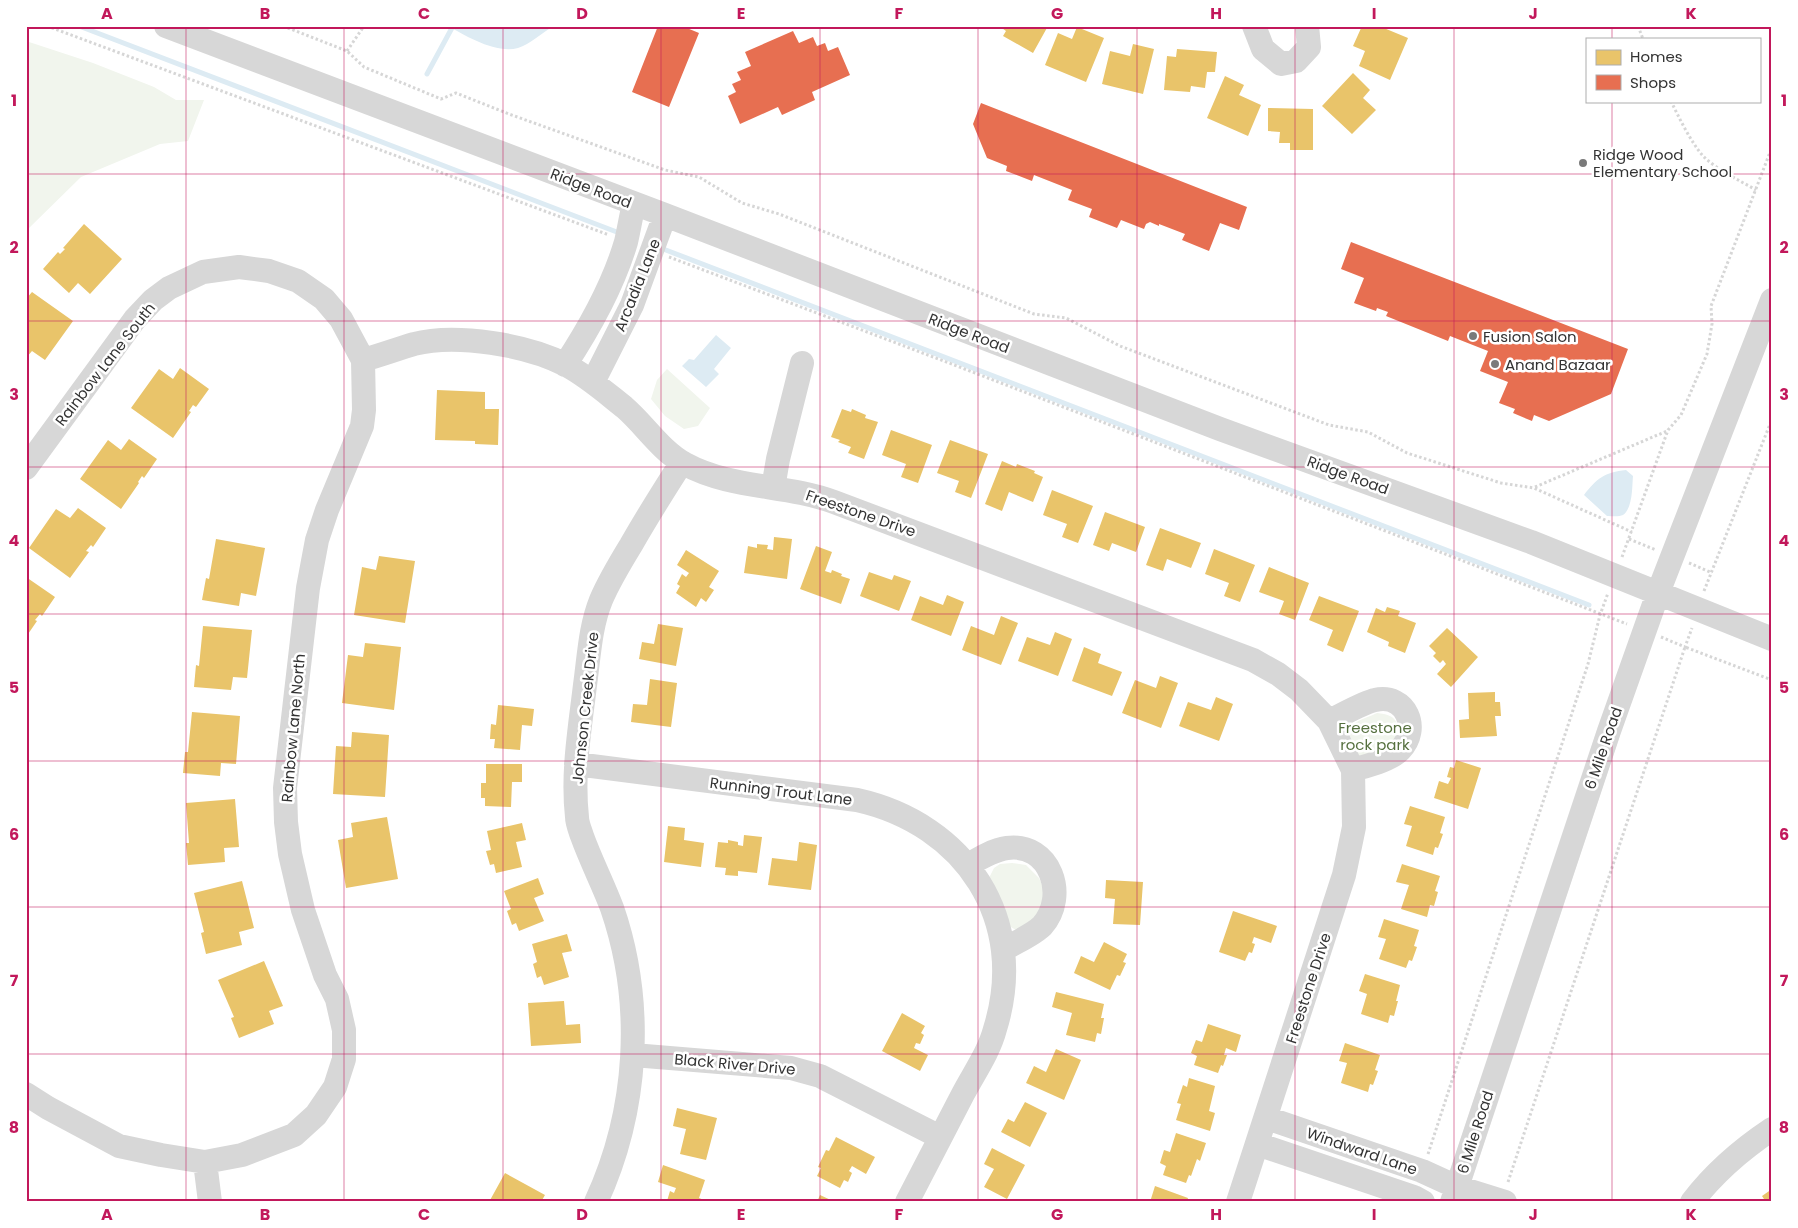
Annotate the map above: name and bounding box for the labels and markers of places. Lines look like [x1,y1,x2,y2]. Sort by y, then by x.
place label: Ridge Wood Elementary School [1593,144,1732,182]
marker: Ridge Wood Elementary School [1577,157,1589,169]
place label: Fusion Salon [1483,326,1577,347]
marker: Fusion Salon [1467,330,1479,342]
place label: Anand Bazaar [1505,354,1611,375]
marker: Anand Bazaar [1489,358,1501,370]

